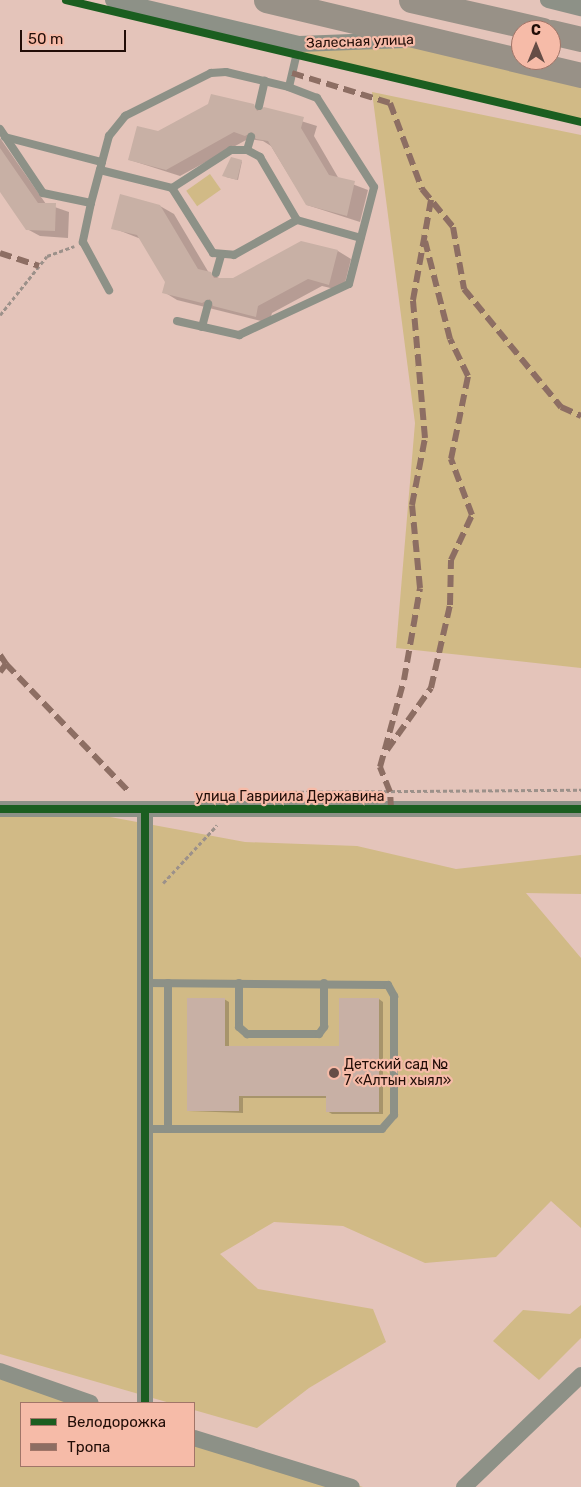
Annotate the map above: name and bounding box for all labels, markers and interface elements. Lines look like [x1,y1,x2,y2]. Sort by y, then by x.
scale bar [22,20,129,52]
north arrow [511,20,561,70]
text: С [531,22,541,39]
text: 50 m [28,30,63,48]
street label: Залесная улица [306,32,414,52]
street label: улица Гавриила Державина [196,789,384,805]
place label: Детский сад № 7 «Алтын хыял» [344,1057,451,1090]
marker: Детский сад № 7 «Алтын хыял» [328,1067,340,1079]
legend [20,1402,195,1467]
text: Велодорожка [67,1413,166,1431]
text: Тропа [67,1438,110,1456]

